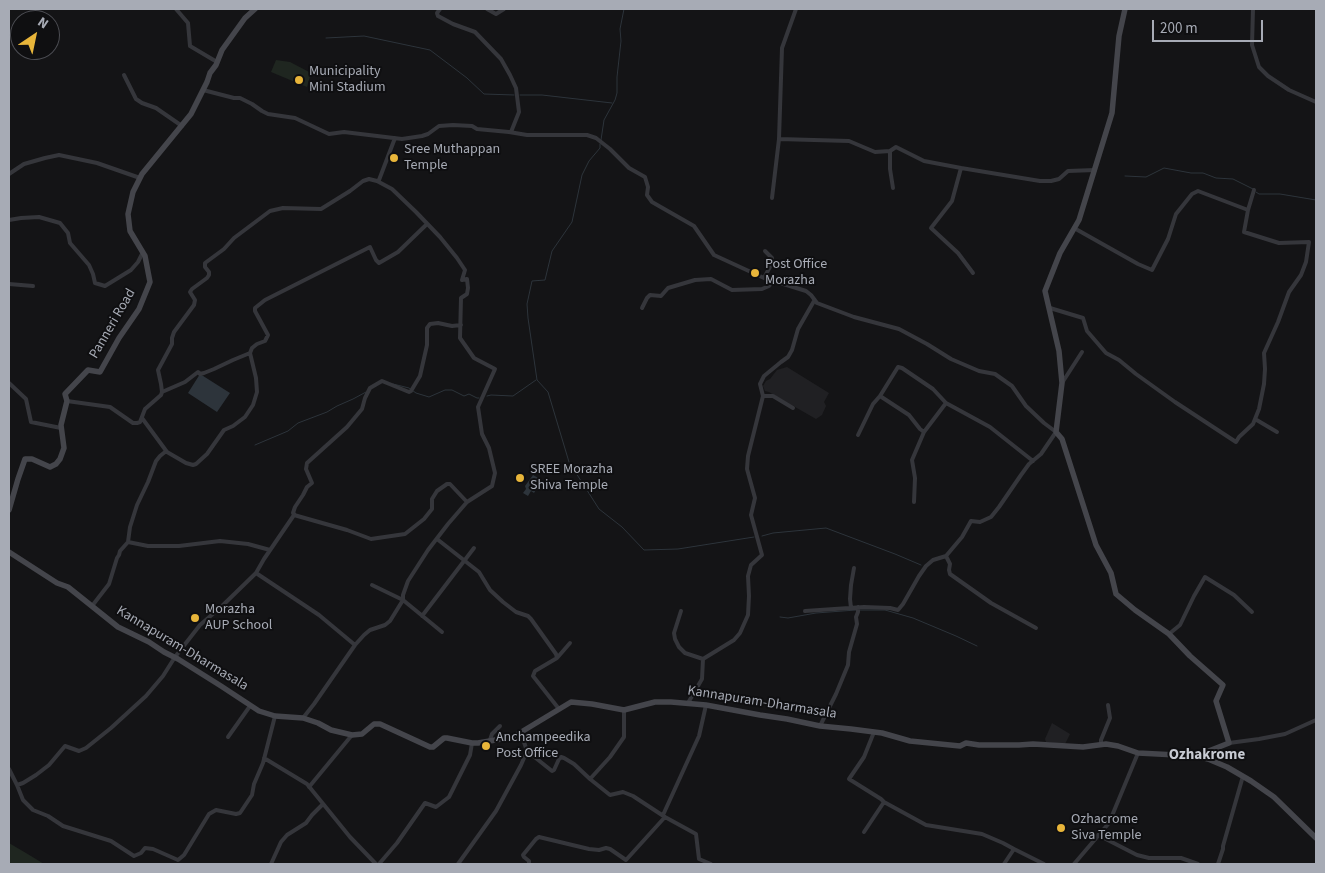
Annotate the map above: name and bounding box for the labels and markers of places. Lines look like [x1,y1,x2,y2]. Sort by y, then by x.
place label: Municipality Mini Stadium [309,64,386,96]
marker: Municipality Mini Stadium [293,74,305,86]
place label: Sree Muthappan Temple [404,142,500,174]
marker: Sree Muthappan Temple [388,152,400,164]
place label: Post Office Morazha [765,257,827,290]
marker: Post Office Morazha [749,267,761,279]
place label: SREE Morazha Shiva Temple [530,462,613,494]
marker: SREE Morazha Shiva Temple [514,472,526,484]
place label: Morazha AUP School [205,602,272,634]
marker: Morazha AUP School [189,612,201,624]
place label: Anchampeedika Post Office [496,730,591,762]
marker: Anchampeedika Post Office [480,740,492,752]
place label: Ozhacrome Siva Temple [1071,812,1141,844]
marker: Ozhacrome Siva Temple [1055,822,1067,834]

